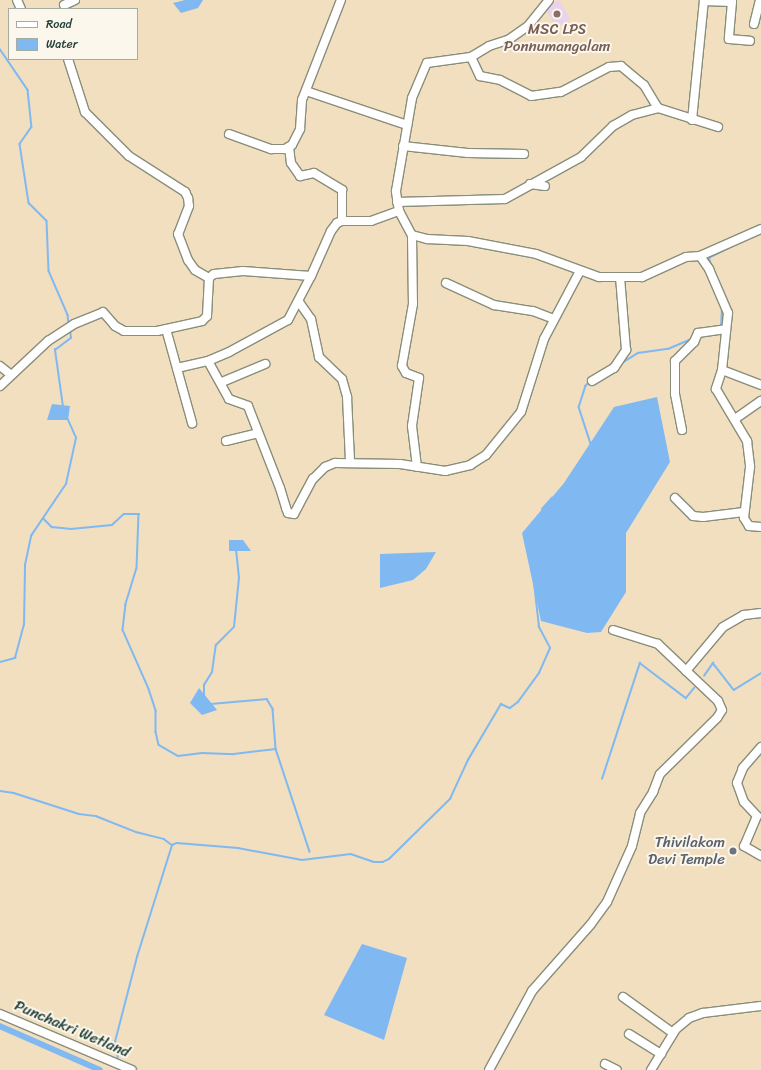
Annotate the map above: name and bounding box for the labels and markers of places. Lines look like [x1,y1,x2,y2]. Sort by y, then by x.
marker: MSC LPS Ponnumangalam [552,9,562,19]
place label: MSC LPS Ponnumangalam [504,20,610,55]
place label: Thivilakom Devi Temple [647,833,725,868]
marker: Thivilakom Devi Temple [728,846,738,856]

